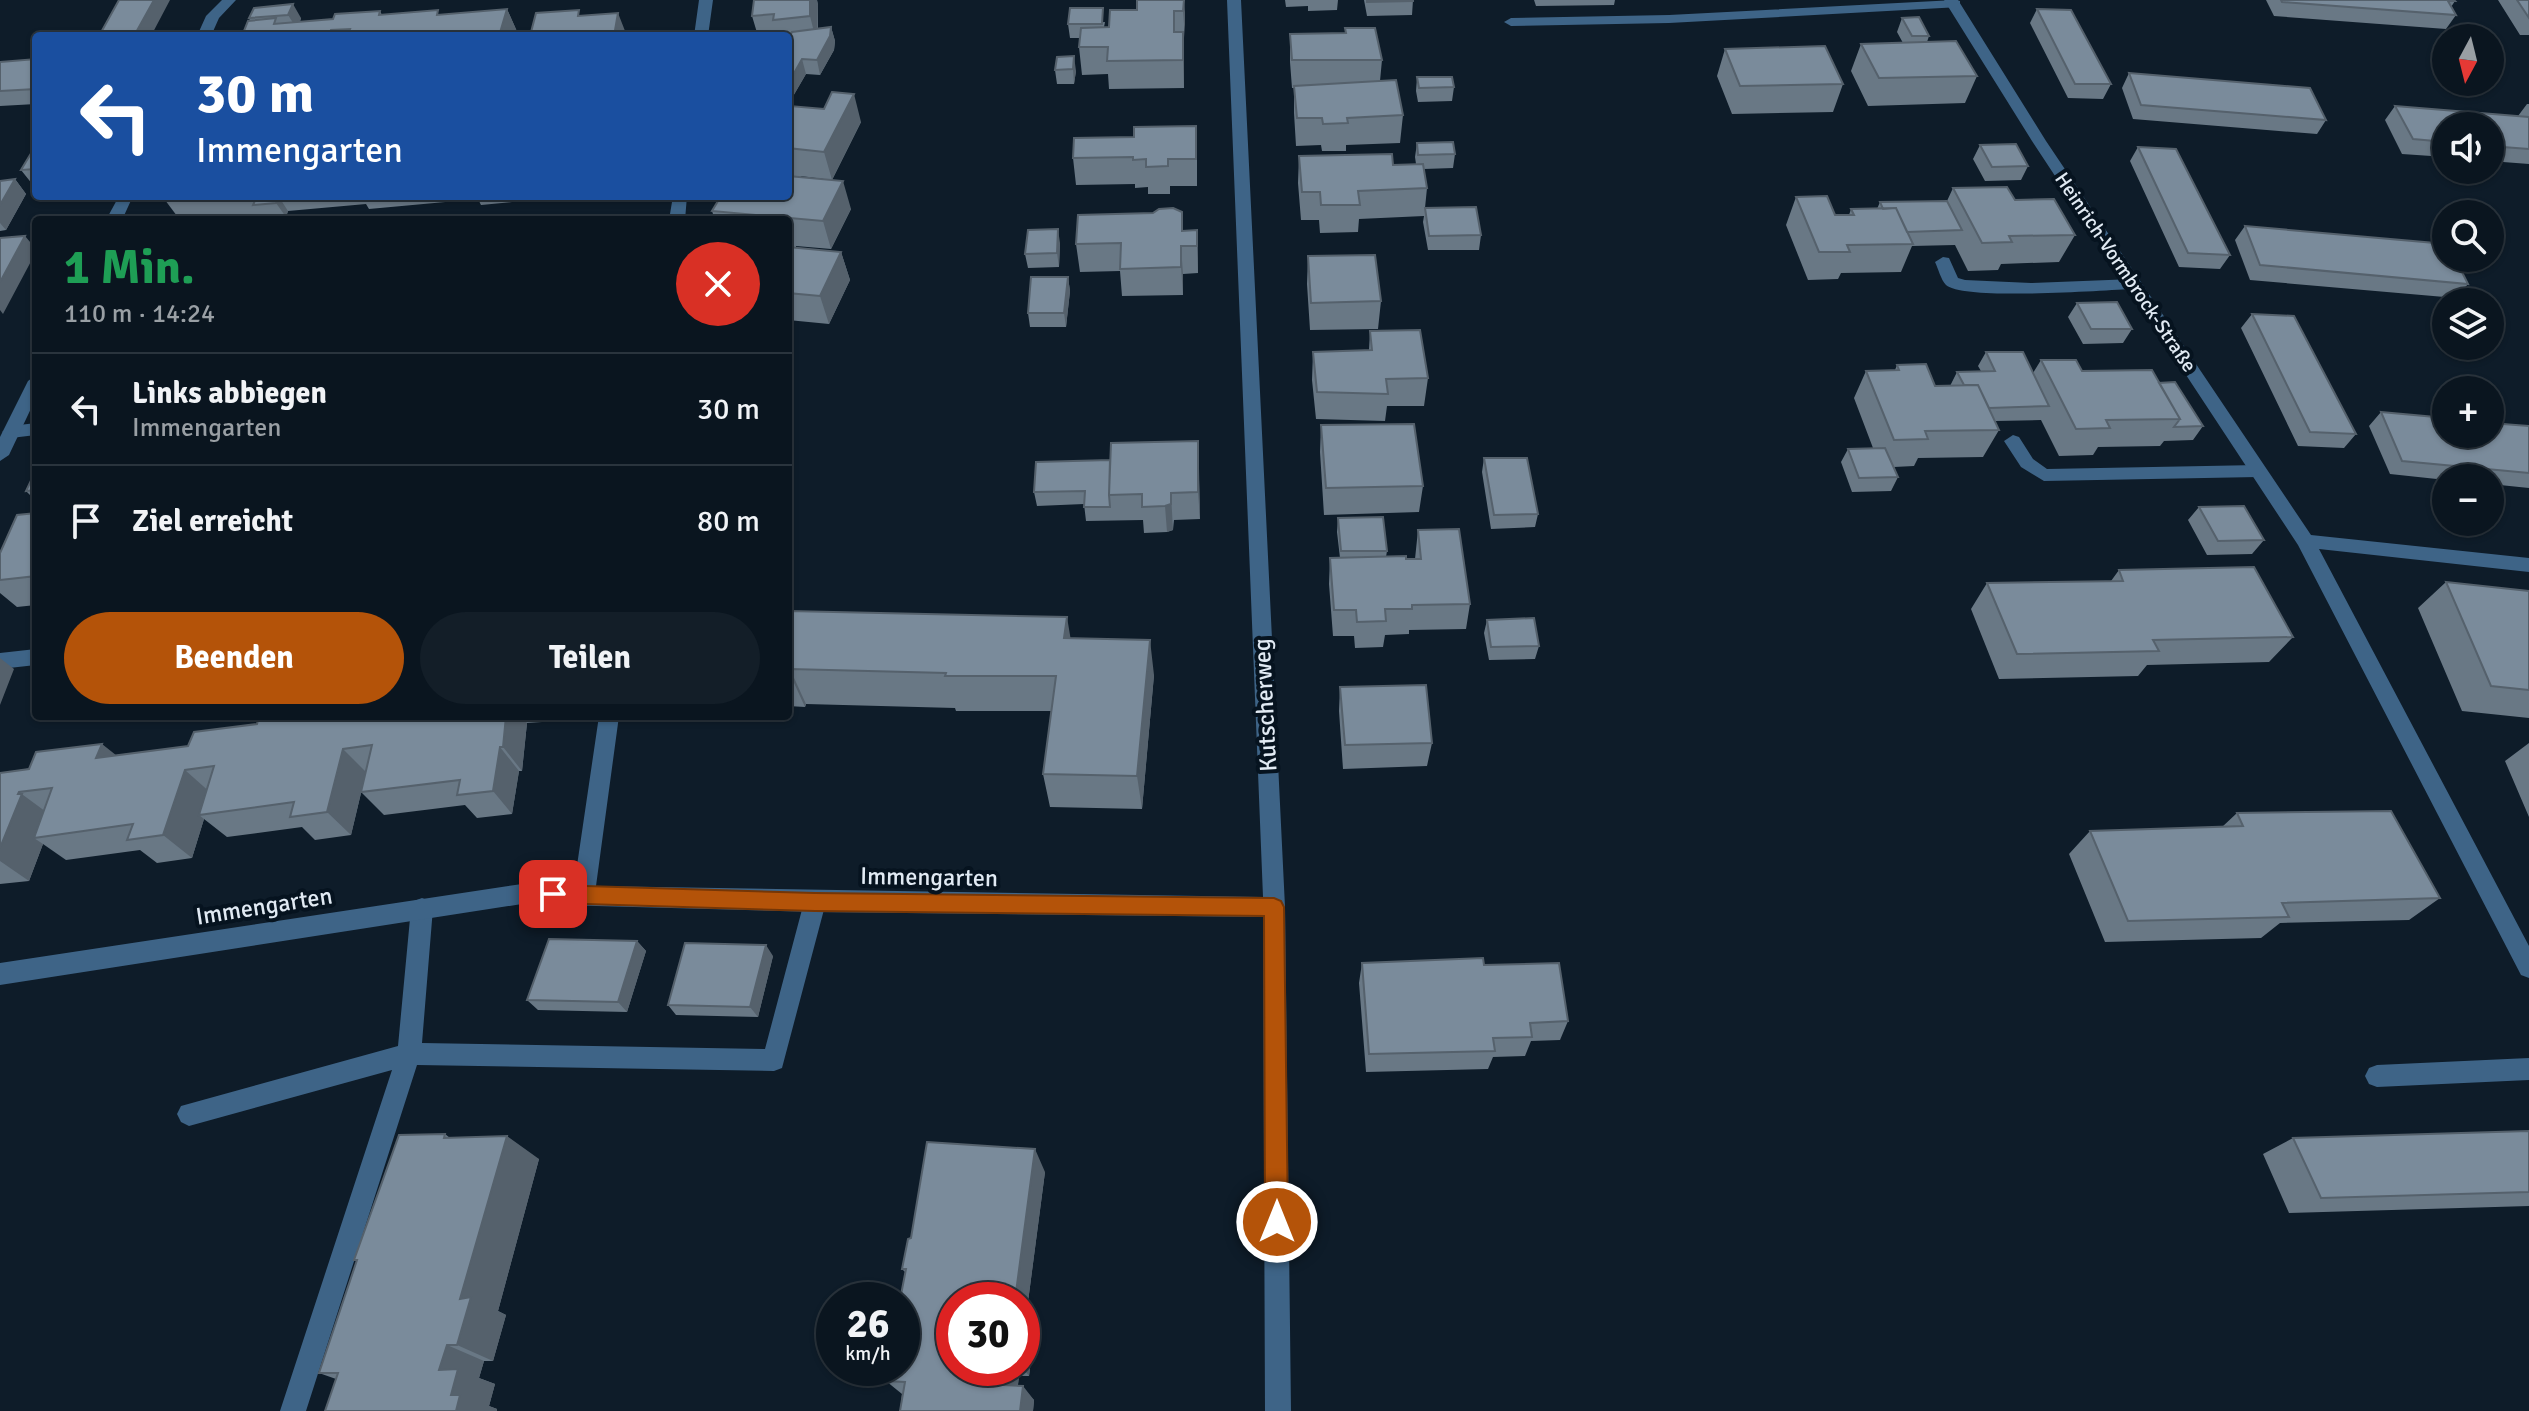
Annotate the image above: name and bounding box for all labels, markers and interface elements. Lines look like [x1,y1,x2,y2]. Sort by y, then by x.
north arrow [2432,24,2504,96]
map controls [2432,24,2504,536]
text: 30 m [196,59,314,128]
icon: left [64,64,168,168]
button: sound [2432,112,2504,184]
text: Immengarten [196,128,403,173]
street label: Heinrich-Vormbrock-Straße [2049,168,2202,377]
button: search [2432,200,2504,272]
text: 1 Min. [64,238,195,297]
button: close [676,242,760,326]
button: layers [2432,288,2504,360]
text: 110 m · 14:24 [64,298,215,330]
text: Links abbiegen [132,375,327,412]
button: + [2432,376,2504,448]
icon: left [64,387,108,431]
text: 30 m [697,391,760,428]
text: Immengarten [132,412,281,444]
button: − [2432,464,2504,536]
icon: arrive [64,499,108,543]
text: Ziel erreicht [132,503,293,540]
text: 80 m [697,503,760,540]
button: Beenden [64,612,404,704]
button: Teilen [420,612,760,704]
street label: Kutscherweg [1247,638,1283,772]
pin [519,860,587,928]
street label: Immengarten [860,861,998,893]
icon: arrive [531,872,575,916]
street label: Immengarten [194,880,334,932]
position arrow [1235,1180,1319,1264]
speed limit sign: 30 [936,1282,1040,1386]
text: 26 [846,1299,890,1349]
text: km/h [845,1341,891,1366]

